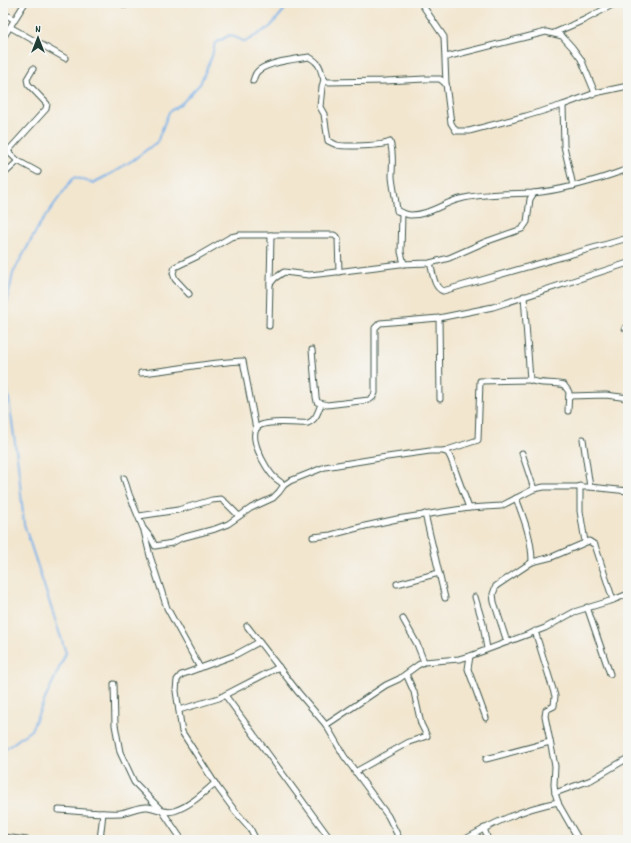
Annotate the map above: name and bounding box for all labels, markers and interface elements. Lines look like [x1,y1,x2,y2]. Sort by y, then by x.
north arrow [18,18,58,58]
text: N [35,22,41,38]

